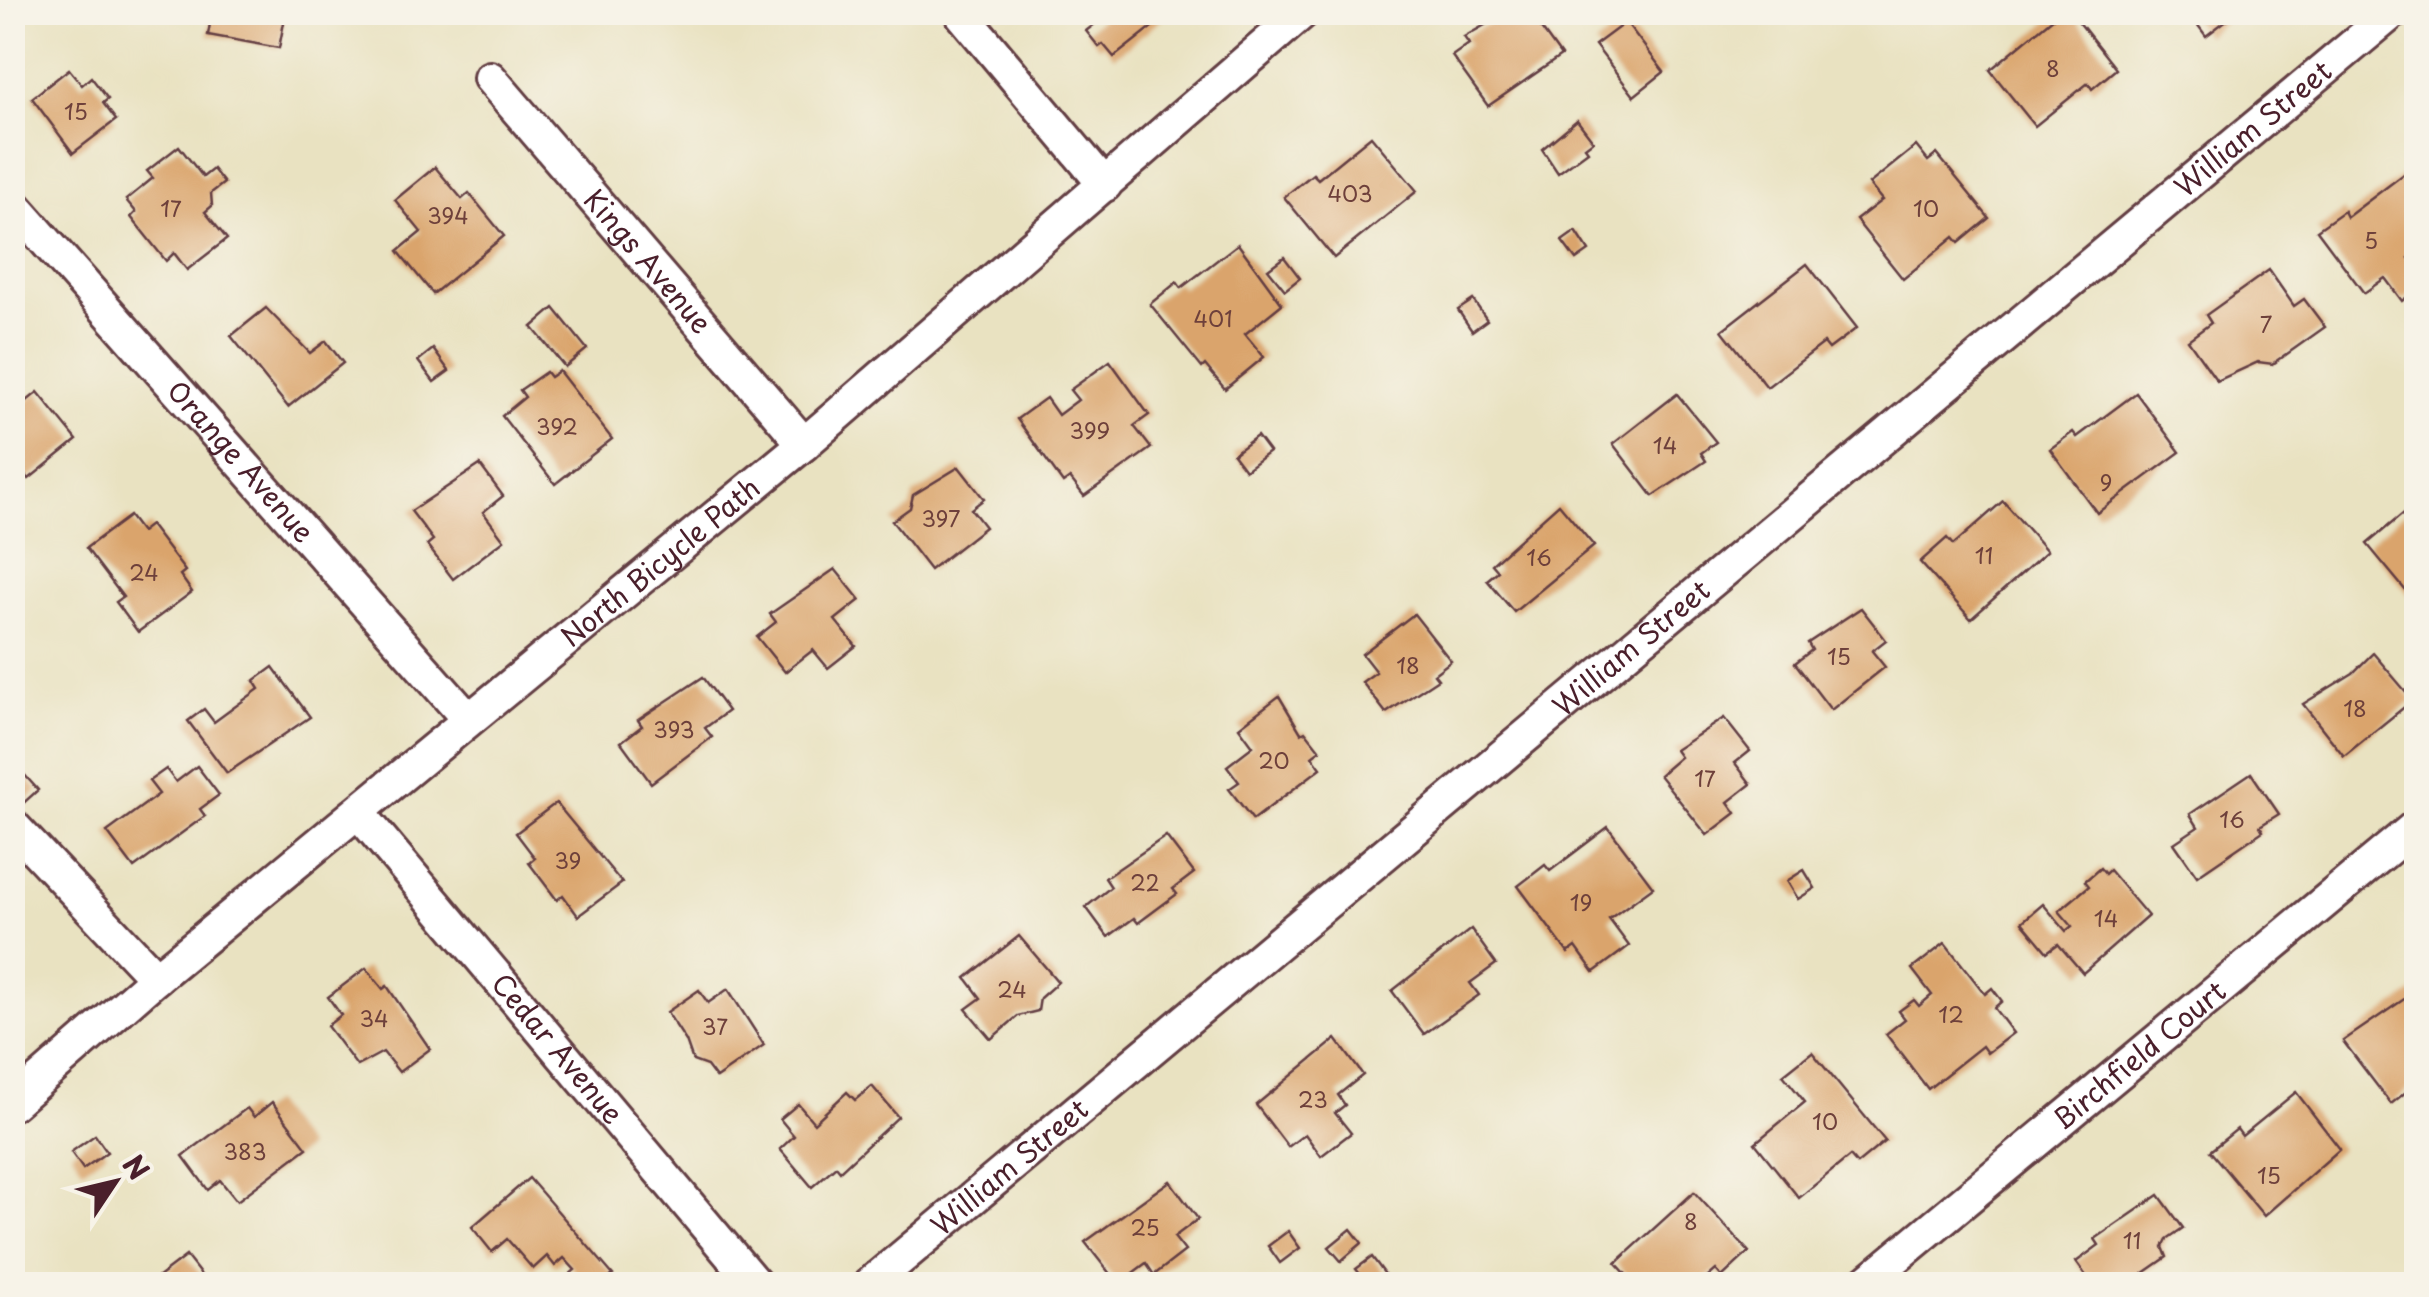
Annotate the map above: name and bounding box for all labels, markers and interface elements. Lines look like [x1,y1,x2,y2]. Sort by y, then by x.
street label: William Street [2164,49,2340,206]
house number: 8 [2046,51,2060,84]
house number: 15 [64,94,88,127]
house number: 403 [1327,176,1373,209]
street label: Kings Avenue [574,179,723,342]
house number: 17 [160,191,182,224]
house number: 10 [1913,191,1939,224]
house number: 394 [427,198,469,231]
house number: 5 [2364,223,2378,256]
house number: 401 [1194,301,1232,334]
house number: 7 [2260,307,2272,340]
street label: Orange Avenue [158,370,325,551]
house number: 392 [536,409,578,442]
house number: 399 [1070,413,1110,446]
house number: 14 [1653,428,1677,461]
house number: 9 [2100,465,2112,498]
street label: North Bicycle Path [550,466,769,656]
house number: 397 [922,501,960,534]
house number: 11 [1975,538,1993,571]
house number: 16 [1526,540,1552,573]
house number: 24 [129,555,159,588]
street label: William Street [1542,568,1719,726]
house number: 15 [1827,639,1851,672]
house number: 18 [1396,648,1420,681]
house number: 18 [2343,691,2367,724]
house number: 393 [653,712,695,745]
house number: 20 [1258,743,1290,776]
house number: 17 [1694,761,1716,794]
house number: 16 [2219,802,2245,835]
house number: 39 [555,843,581,876]
house number: 22 [1130,865,1160,898]
house number: 19 [1570,885,1592,918]
house number: 14 [2094,901,2118,934]
street label: Cedar Avenue [482,963,635,1133]
street label: Birchfield Court [2042,969,2235,1139]
house number: 24 [997,972,1027,1005]
house number: 12 [1938,997,1964,1030]
house number: 34 [359,1001,389,1034]
house number: 37 [702,1009,728,1042]
house number: 23 [1298,1082,1328,1115]
street label: William Street [920,1087,1097,1245]
house number: 10 [1812,1104,1838,1137]
north arrow [65,1132,165,1232]
house number: 383 [224,1134,267,1167]
text: N [113,1145,161,1188]
house number: 15 [2257,1158,2281,1191]
house number: 8 [1684,1204,1698,1237]
house number: 25 [1130,1210,1160,1243]
house number: 11 [2123,1223,2141,1256]

